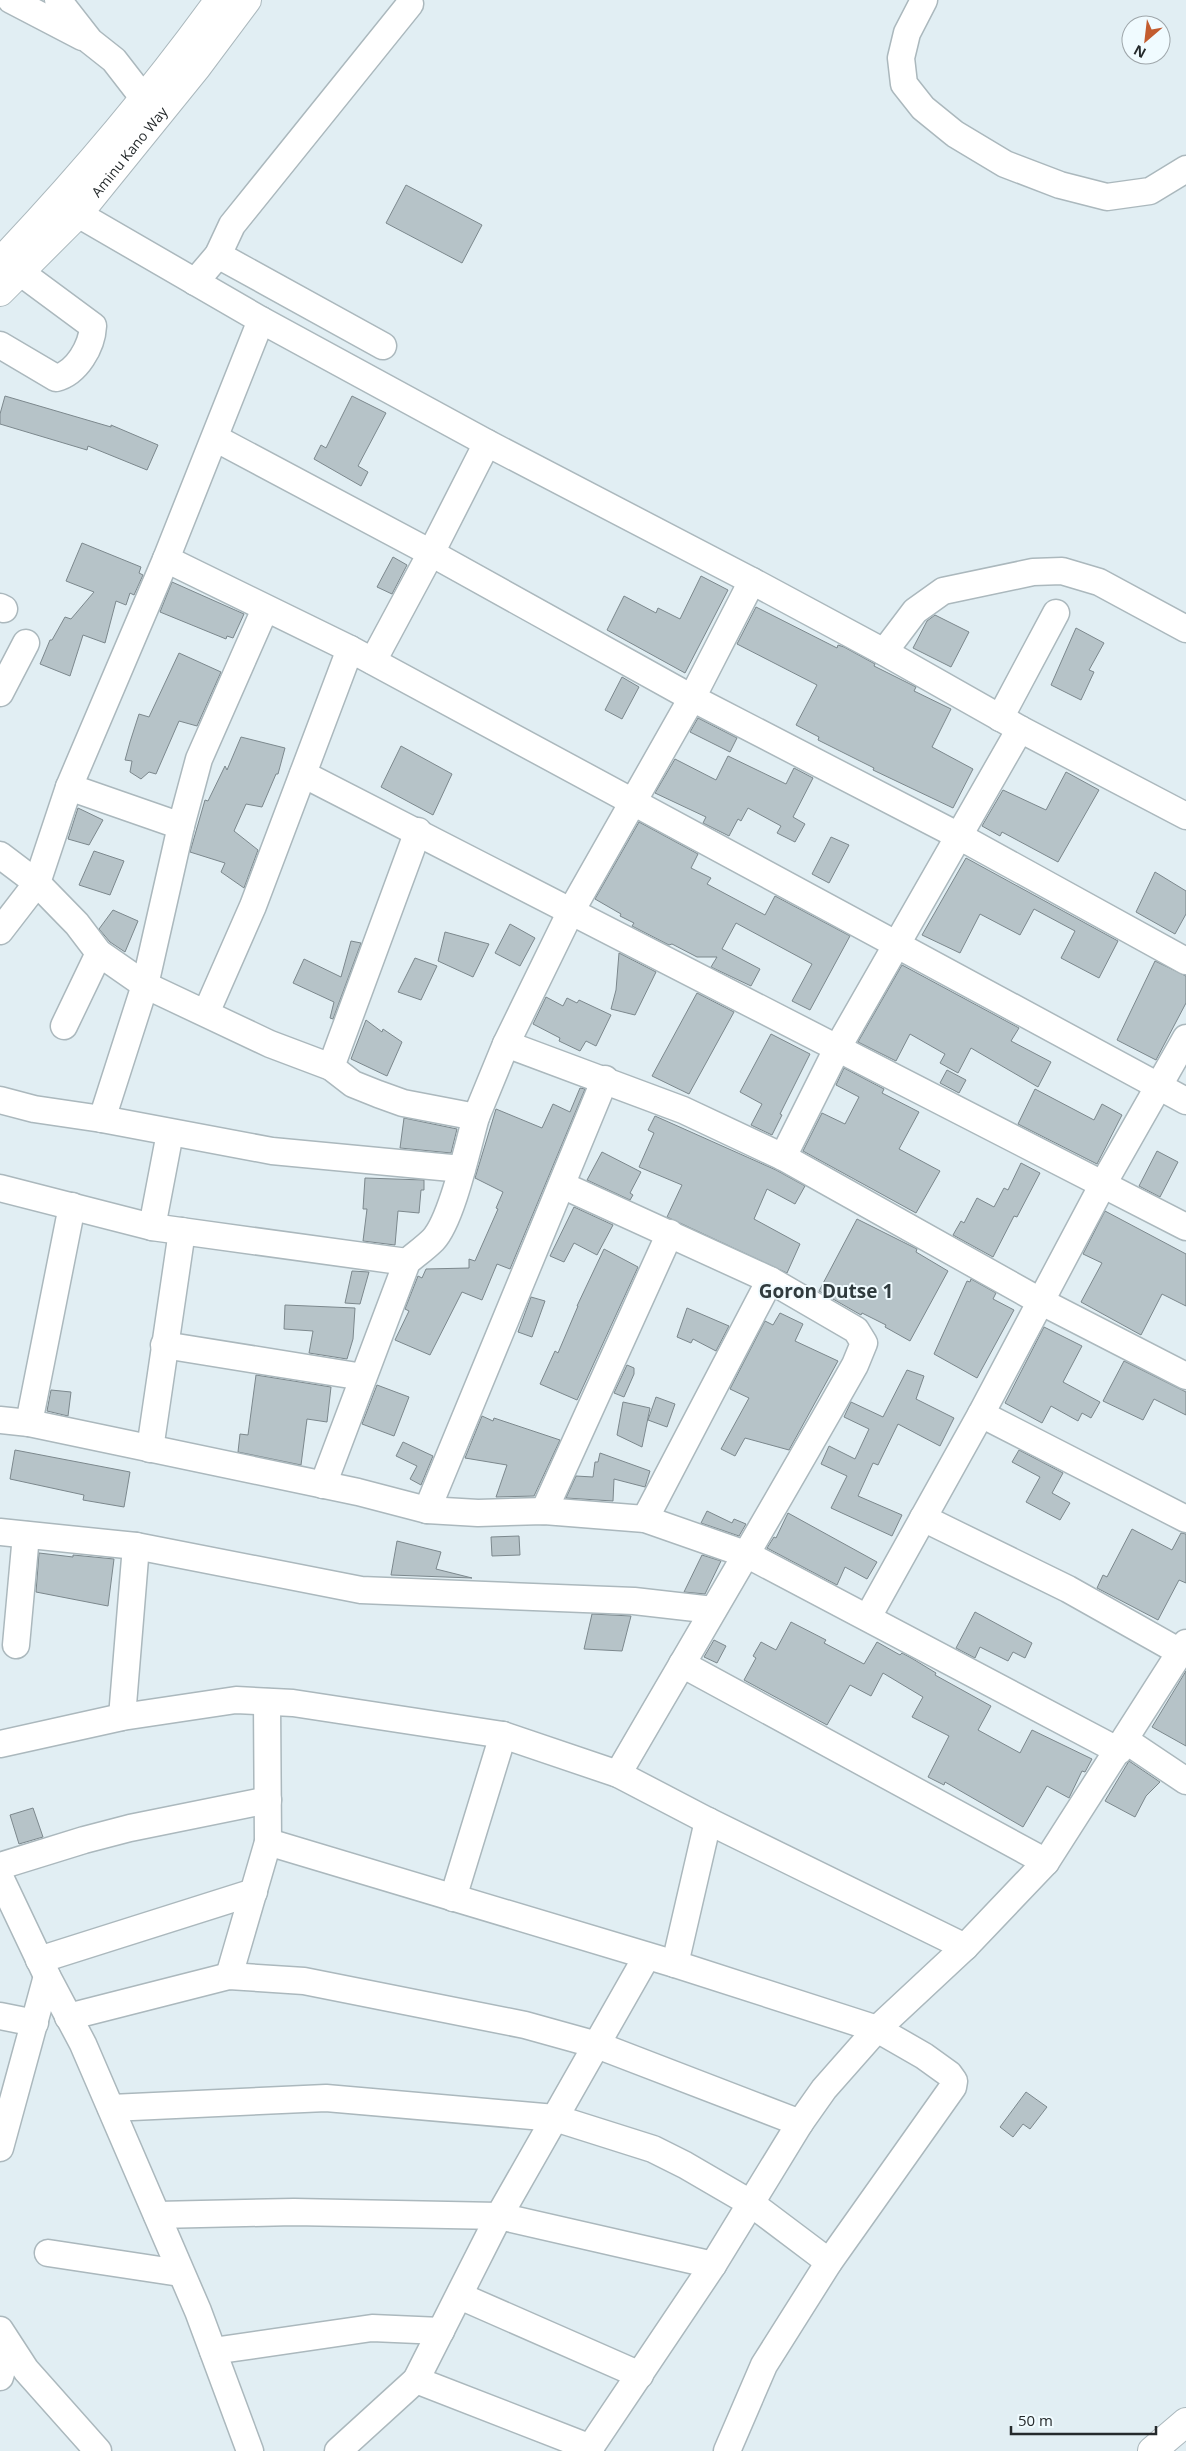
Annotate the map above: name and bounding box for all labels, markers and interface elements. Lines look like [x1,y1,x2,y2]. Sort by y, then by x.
north arrow [1121,15,1171,65]
text: N [1130,41,1149,63]
street label: Aminu Kano Way [86,101,172,200]
district label: Goron Dutse 1 [759,1278,893,1304]
scale bar [1011,2404,1156,2436]
text: 50 m [1018,2410,1053,2430]

